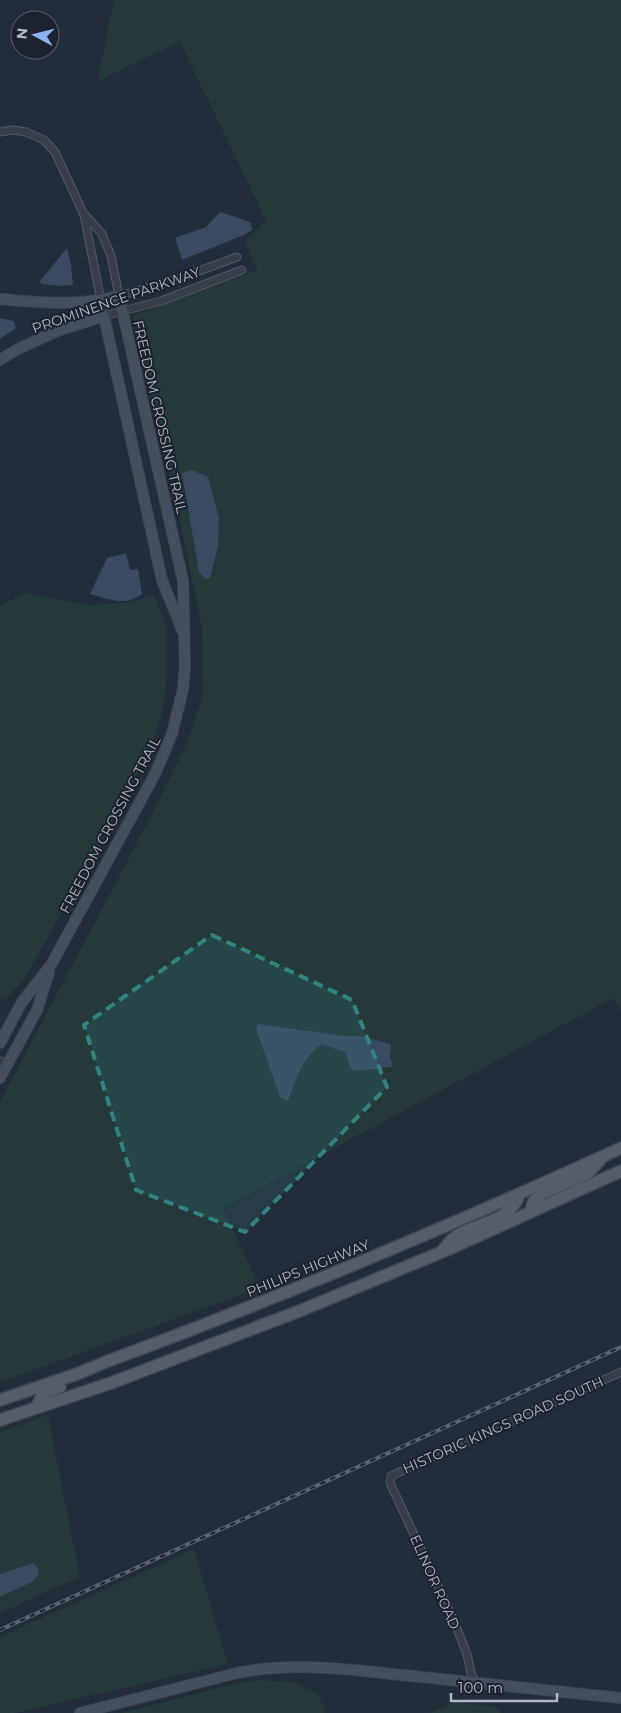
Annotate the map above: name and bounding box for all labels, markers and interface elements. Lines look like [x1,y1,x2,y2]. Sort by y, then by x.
north arrow [10,10,60,60]
text: N [12,27,32,40]
street label: PROMINENCE PARKWAY [30,263,203,337]
street label: FREEDOM CROSSING TRAIL [129,319,191,516]
street label: FREEDOM CROSSING TRAIL [56,733,165,917]
street label: PHILIPS HIGHWAY [244,1235,372,1301]
street label: HISTORIC KINGS ROAD SOUTH [400,1372,606,1478]
street label: ELINOR ROAD [406,1532,464,1632]
scale bar [451,1670,557,1702]
text: 100 m [458,1678,503,1697]

